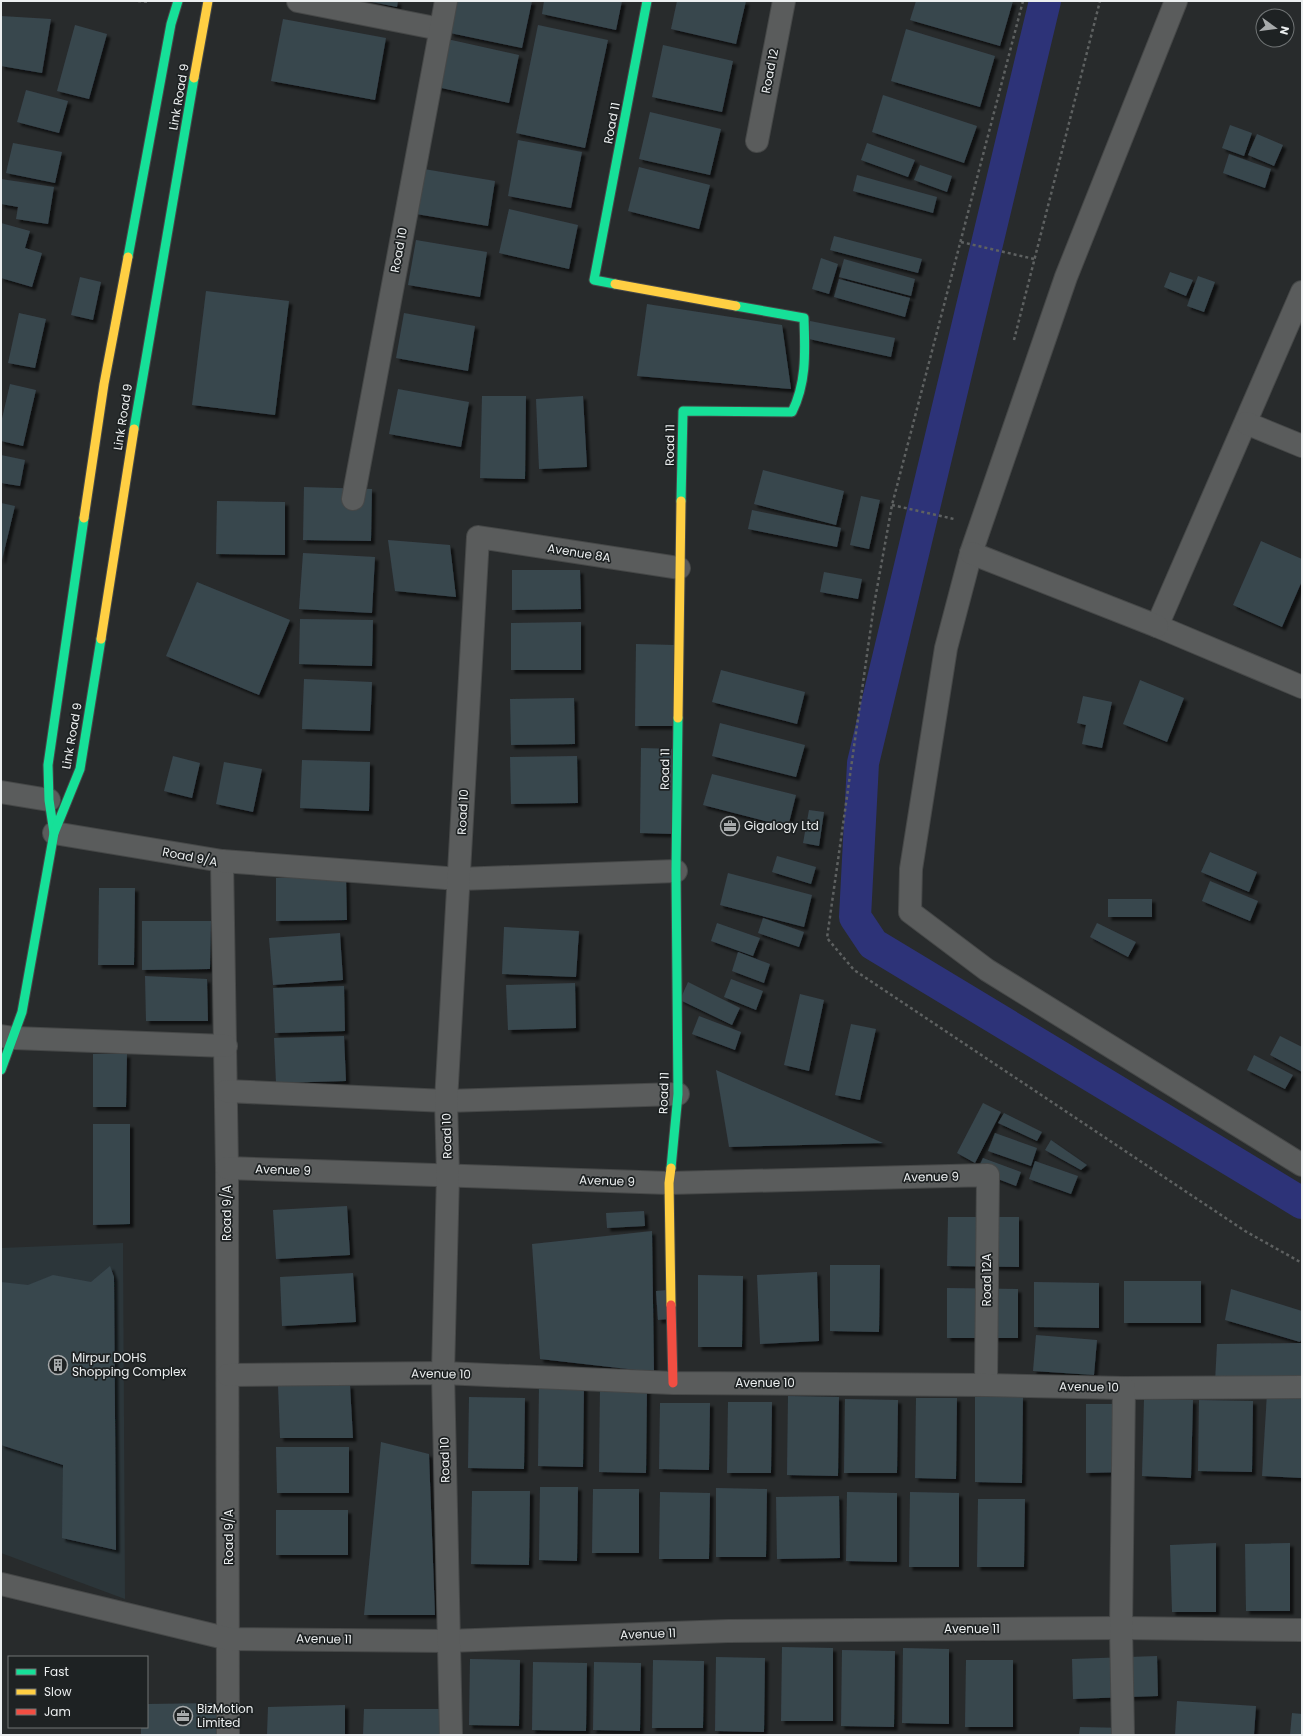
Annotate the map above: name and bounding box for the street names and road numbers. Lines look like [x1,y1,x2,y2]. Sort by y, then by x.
street label: Road 12 [757,47,782,95]
street label: Link Road 9 [164,62,193,131]
street label: Road 11 [599,101,624,145]
street label: Road 10 [386,226,411,274]
street label: Link Road 9 [109,382,136,451]
street label: Road 11 [661,424,678,466]
street label: Avenue 8A [546,539,612,566]
street label: Link Road 9 [57,701,86,770]
street label: Road 11 [656,748,673,790]
street label: Road 10 [453,789,472,835]
street label: Road 9/A [161,843,219,870]
street label: Road 11 [654,1072,673,1114]
street label: Road 10 [438,1113,455,1159]
street label: Avenue 9 [255,1160,311,1179]
street label: Avenue 9 [903,1168,959,1185]
street label: Avenue 9 [579,1171,635,1190]
street label: Road 9/A [218,1185,235,1241]
street label: Road 12A [978,1253,995,1307]
street label: Avenue 10 [411,1364,471,1383]
street label: Avenue 10 [735,1374,795,1391]
street label: Avenue 10 [1059,1377,1119,1396]
street label: Road 10 [436,1437,453,1483]
street label: Road 9/A [220,1509,237,1565]
street label: Avenue 11 [944,1620,1000,1637]
street label: Avenue 11 [620,1624,676,1643]
street label: Avenue 11 [296,1630,352,1647]

